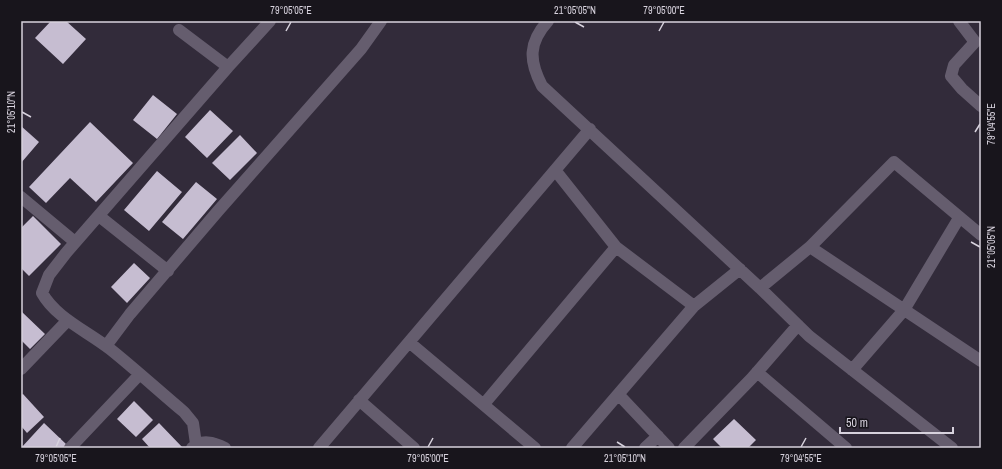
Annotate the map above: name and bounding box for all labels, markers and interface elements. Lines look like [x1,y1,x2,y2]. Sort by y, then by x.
text: 79°05'05"E [270,4,312,17]
text: 21°05'05"N [554,4,596,17]
text: 79°05'00"E [643,4,685,17]
text: 21°05'10"N [5,91,18,133]
text: 79°04'55"E [985,103,998,145]
text: 21°05'05"N [985,226,998,268]
scale bar [840,409,953,435]
text: 50 m [846,415,868,431]
text: 79°05'05"E [35,452,77,465]
text: 79°05'00"E [407,452,449,465]
text: 21°05'10"N [604,452,646,465]
text: 79°04'55"E [780,452,822,465]

